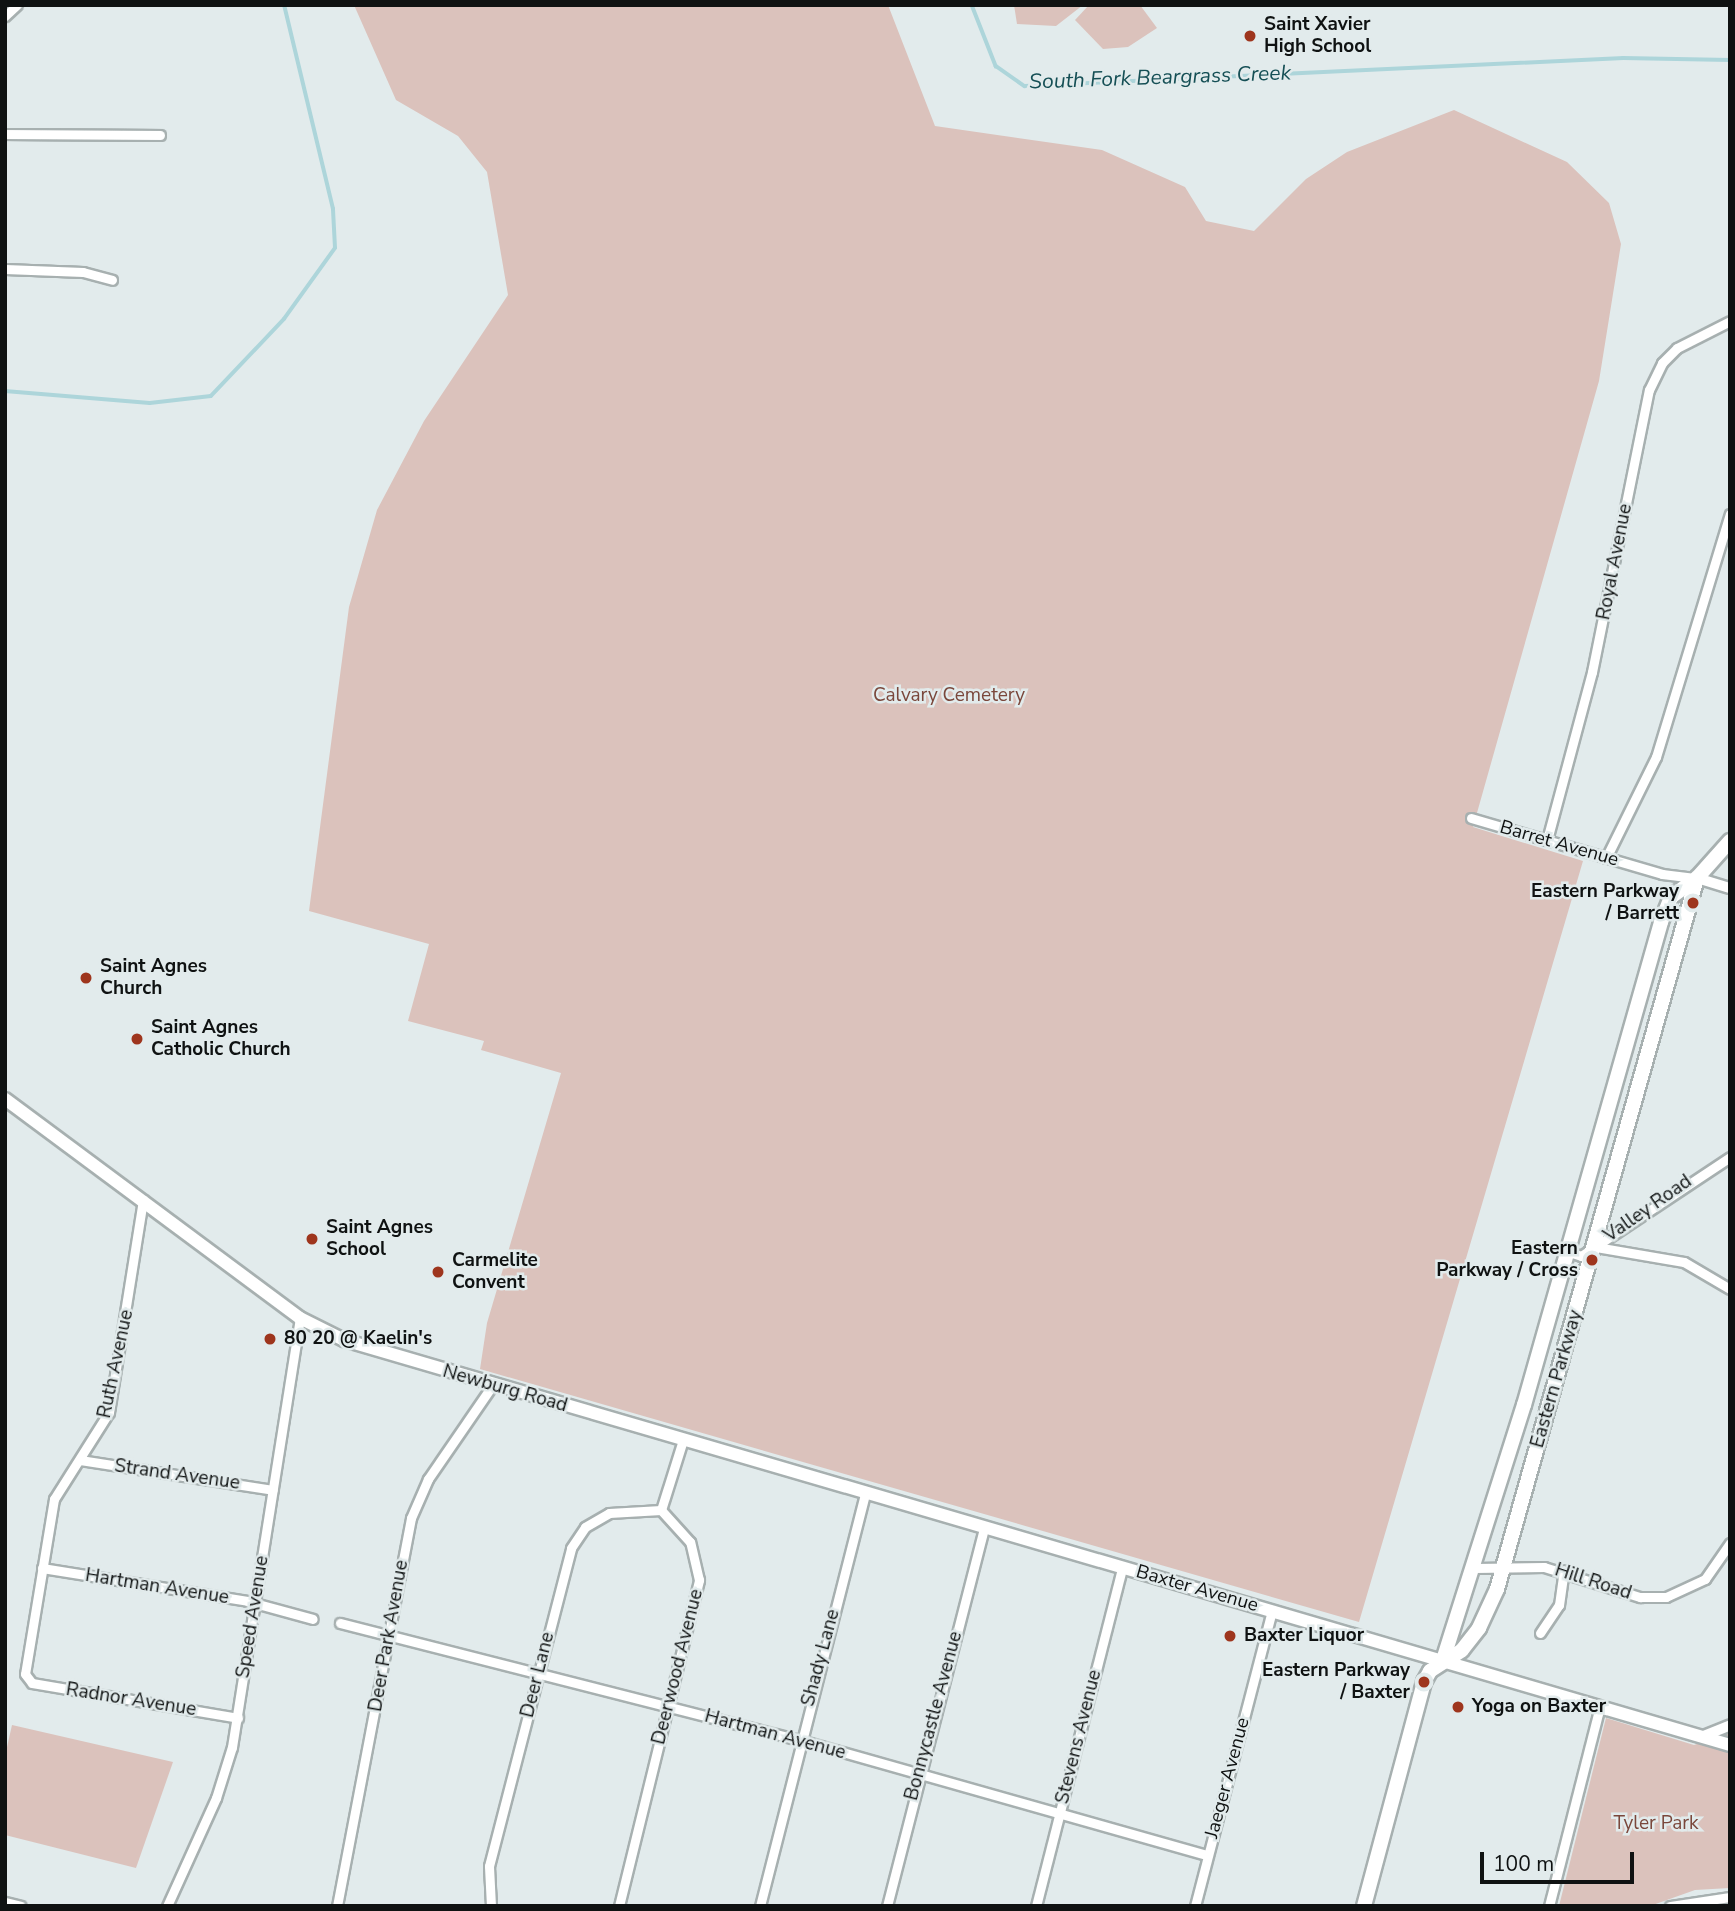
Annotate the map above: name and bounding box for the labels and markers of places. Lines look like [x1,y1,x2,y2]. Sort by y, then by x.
place label: Saint Xavier High School [1264,14,1371,58]
marker: Saint Xavier High School [1242,28,1258,44]
place label: Eastern Parkway / Barrett [1531,881,1679,925]
marker: Eastern Parkway / Barrett [1685,895,1701,911]
place label: Saint Agnes Church [100,956,207,1000]
marker: Saint Agnes Church [78,970,94,986]
place label: Saint Agnes Catholic Church [151,1017,291,1061]
marker: Saint Agnes Catholic Church [129,1031,145,1047]
place label: Saint Agnes School [326,1217,433,1261]
marker: Saint Agnes School [304,1231,320,1247]
place label: Eastern Parkway / Cross [1436,1238,1578,1282]
place label: Carmelite Convent [452,1250,538,1294]
marker: Eastern Parkway / Cross [1584,1252,1600,1268]
marker: Carmelite Convent [430,1264,446,1280]
place label: 80 20 @ Kaelin's [284,1328,432,1350]
marker: 80 20 @ Kaelin's [262,1331,278,1347]
place label: Baxter Liquor [1244,1625,1364,1647]
marker: Baxter Liquor [1222,1628,1238,1644]
place label: Eastern Parkway / Baxter [1262,1660,1410,1704]
marker: Eastern Parkway / Baxter [1416,1674,1432,1690]
place label: Yoga on Baxter [1472,1696,1606,1718]
marker: Yoga on Baxter [1450,1699,1466,1715]

